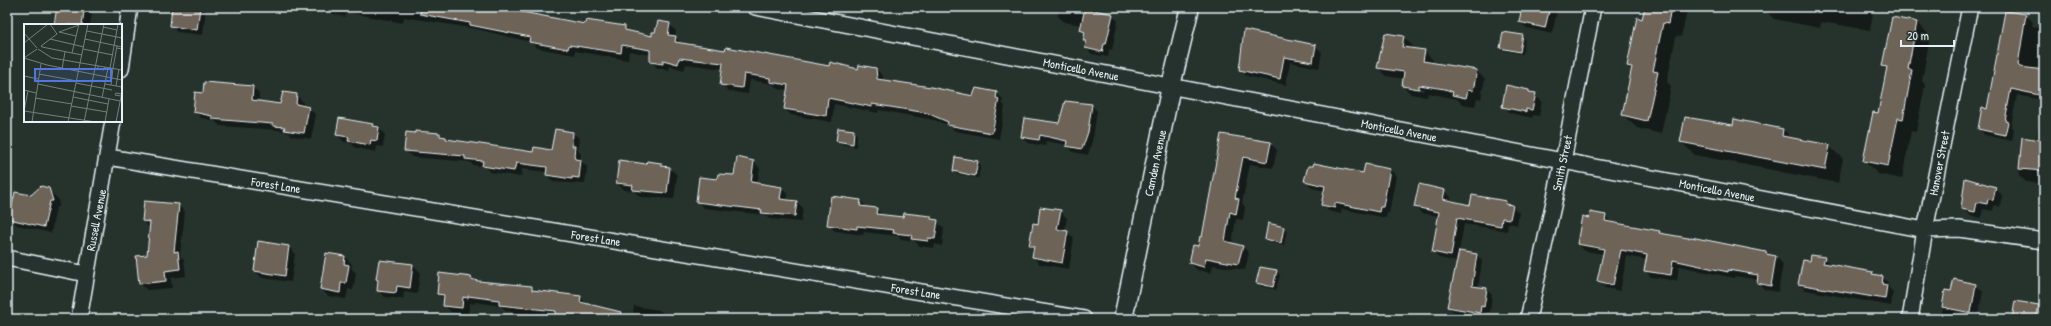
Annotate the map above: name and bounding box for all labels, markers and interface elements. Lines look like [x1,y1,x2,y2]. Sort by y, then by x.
scale bar [1901,22,1954,48]
inset map [24,24,122,122]
text: 20 m [1907,27,1929,44]
street label: Monticello Avenue [1042,53,1121,85]
street label: Monticello Avenue [1360,114,1439,146]
street label: Camden Avenue [1140,128,1170,198]
street label: Hanover Street [1924,128,1954,197]
street label: Smith Street [1548,133,1576,192]
street label: Forest Lane [249,173,302,197]
street label: Monticello Avenue [1678,174,1757,206]
street label: Russell Avenue [82,187,110,252]
street label: Forest Lane [569,226,622,250]
street label: Forest Lane [889,279,942,303]

